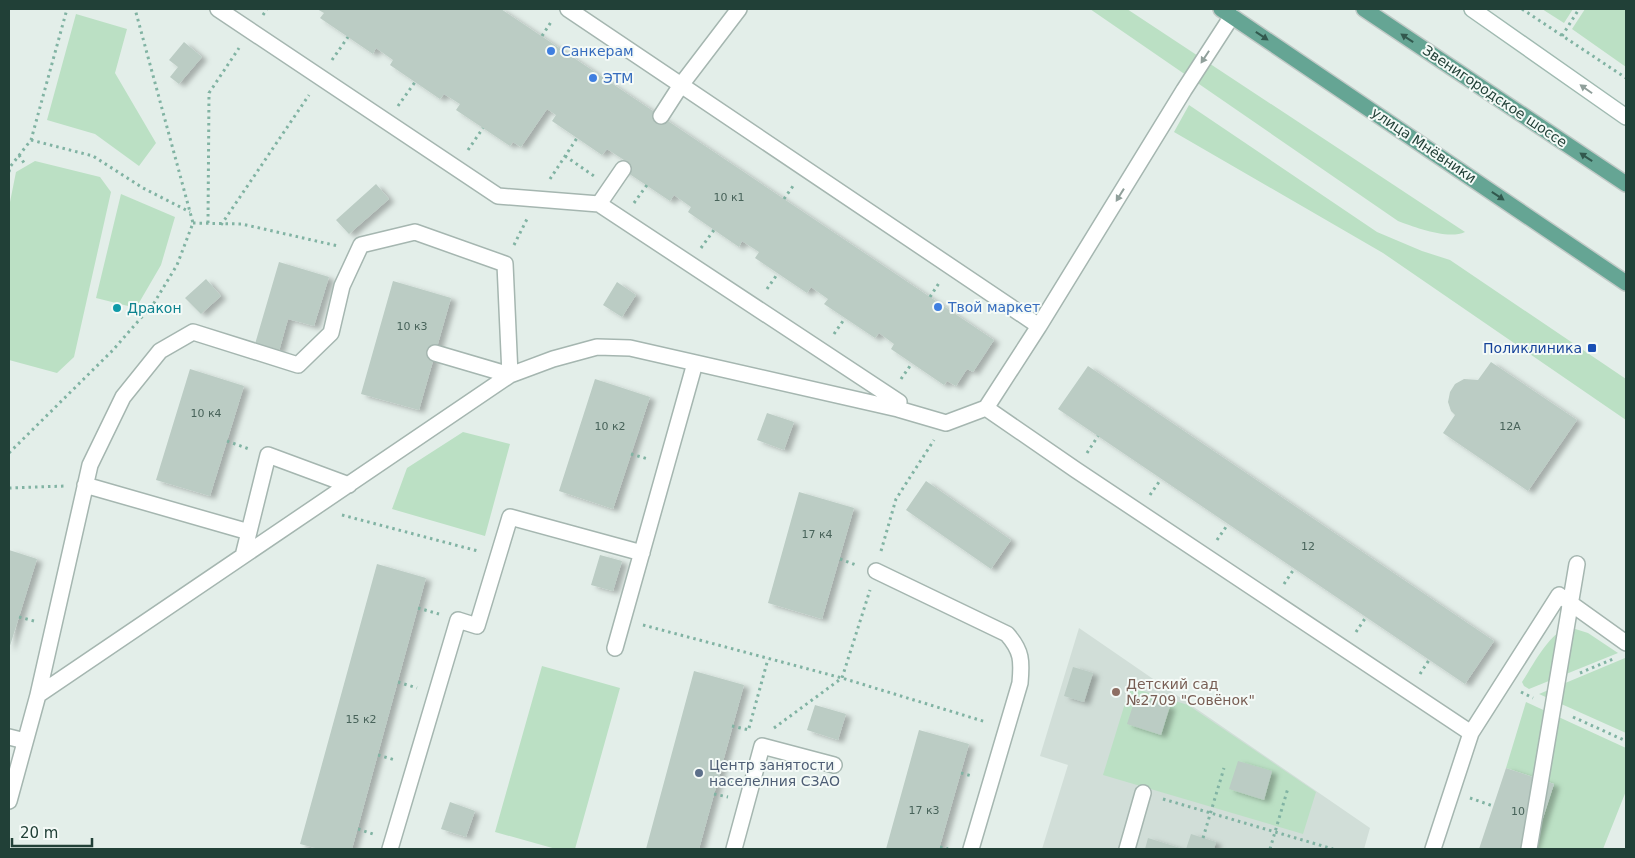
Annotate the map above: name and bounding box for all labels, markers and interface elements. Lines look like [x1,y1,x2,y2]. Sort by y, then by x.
one-way arrow [1255,31,1269,41]
one-way arrow [1400,33,1414,42]
street label: Звенигородское шоссе [1420,42,1570,150]
place label: Санкерам [561,43,634,59]
marker: Санкерам [545,45,557,57]
one-way arrow [1201,50,1210,63]
place label: ЭТМ [603,70,633,86]
marker: ЭТМ [587,72,599,84]
one-way arrow [1580,84,1593,94]
street label: улица Мнёвники [1369,104,1479,186]
one-way arrow [1579,152,1592,162]
one-way arrow [1115,188,1124,201]
house number: 10 к1 [713,191,745,204]
one-way arrow [1491,191,1505,200]
place label: Твой маркет [947,299,1040,315]
place label: Дракон [127,300,182,316]
marker: Твой маркет [932,301,944,313]
marker: Дракон [111,302,123,314]
house number: 10 к3 [396,320,428,333]
place label: Поликлиника [1483,340,1582,356]
marker: Поликлиника [1586,342,1598,354]
house number: 10 к4 [190,407,222,420]
house number: 10 к2 [594,420,626,433]
house number: 12А [1499,420,1521,433]
house number: 17 к4 [801,528,833,541]
house number: 12 [1301,540,1315,553]
place label: Детский сад №2709 "Совёнок" [1126,676,1255,708]
marker: Детский сад №2709 "Совёнок" [1110,686,1122,698]
house number: 15 к2 [345,713,377,726]
place label: Центр занятости населелния СЗАО [709,757,840,789]
marker: Центр занятости населелния СЗАО [693,767,705,779]
house number: 17 к3 [908,804,940,817]
house number: 10 [1511,805,1525,818]
scale bar [12,816,92,848]
text: 20 m [20,824,58,842]

